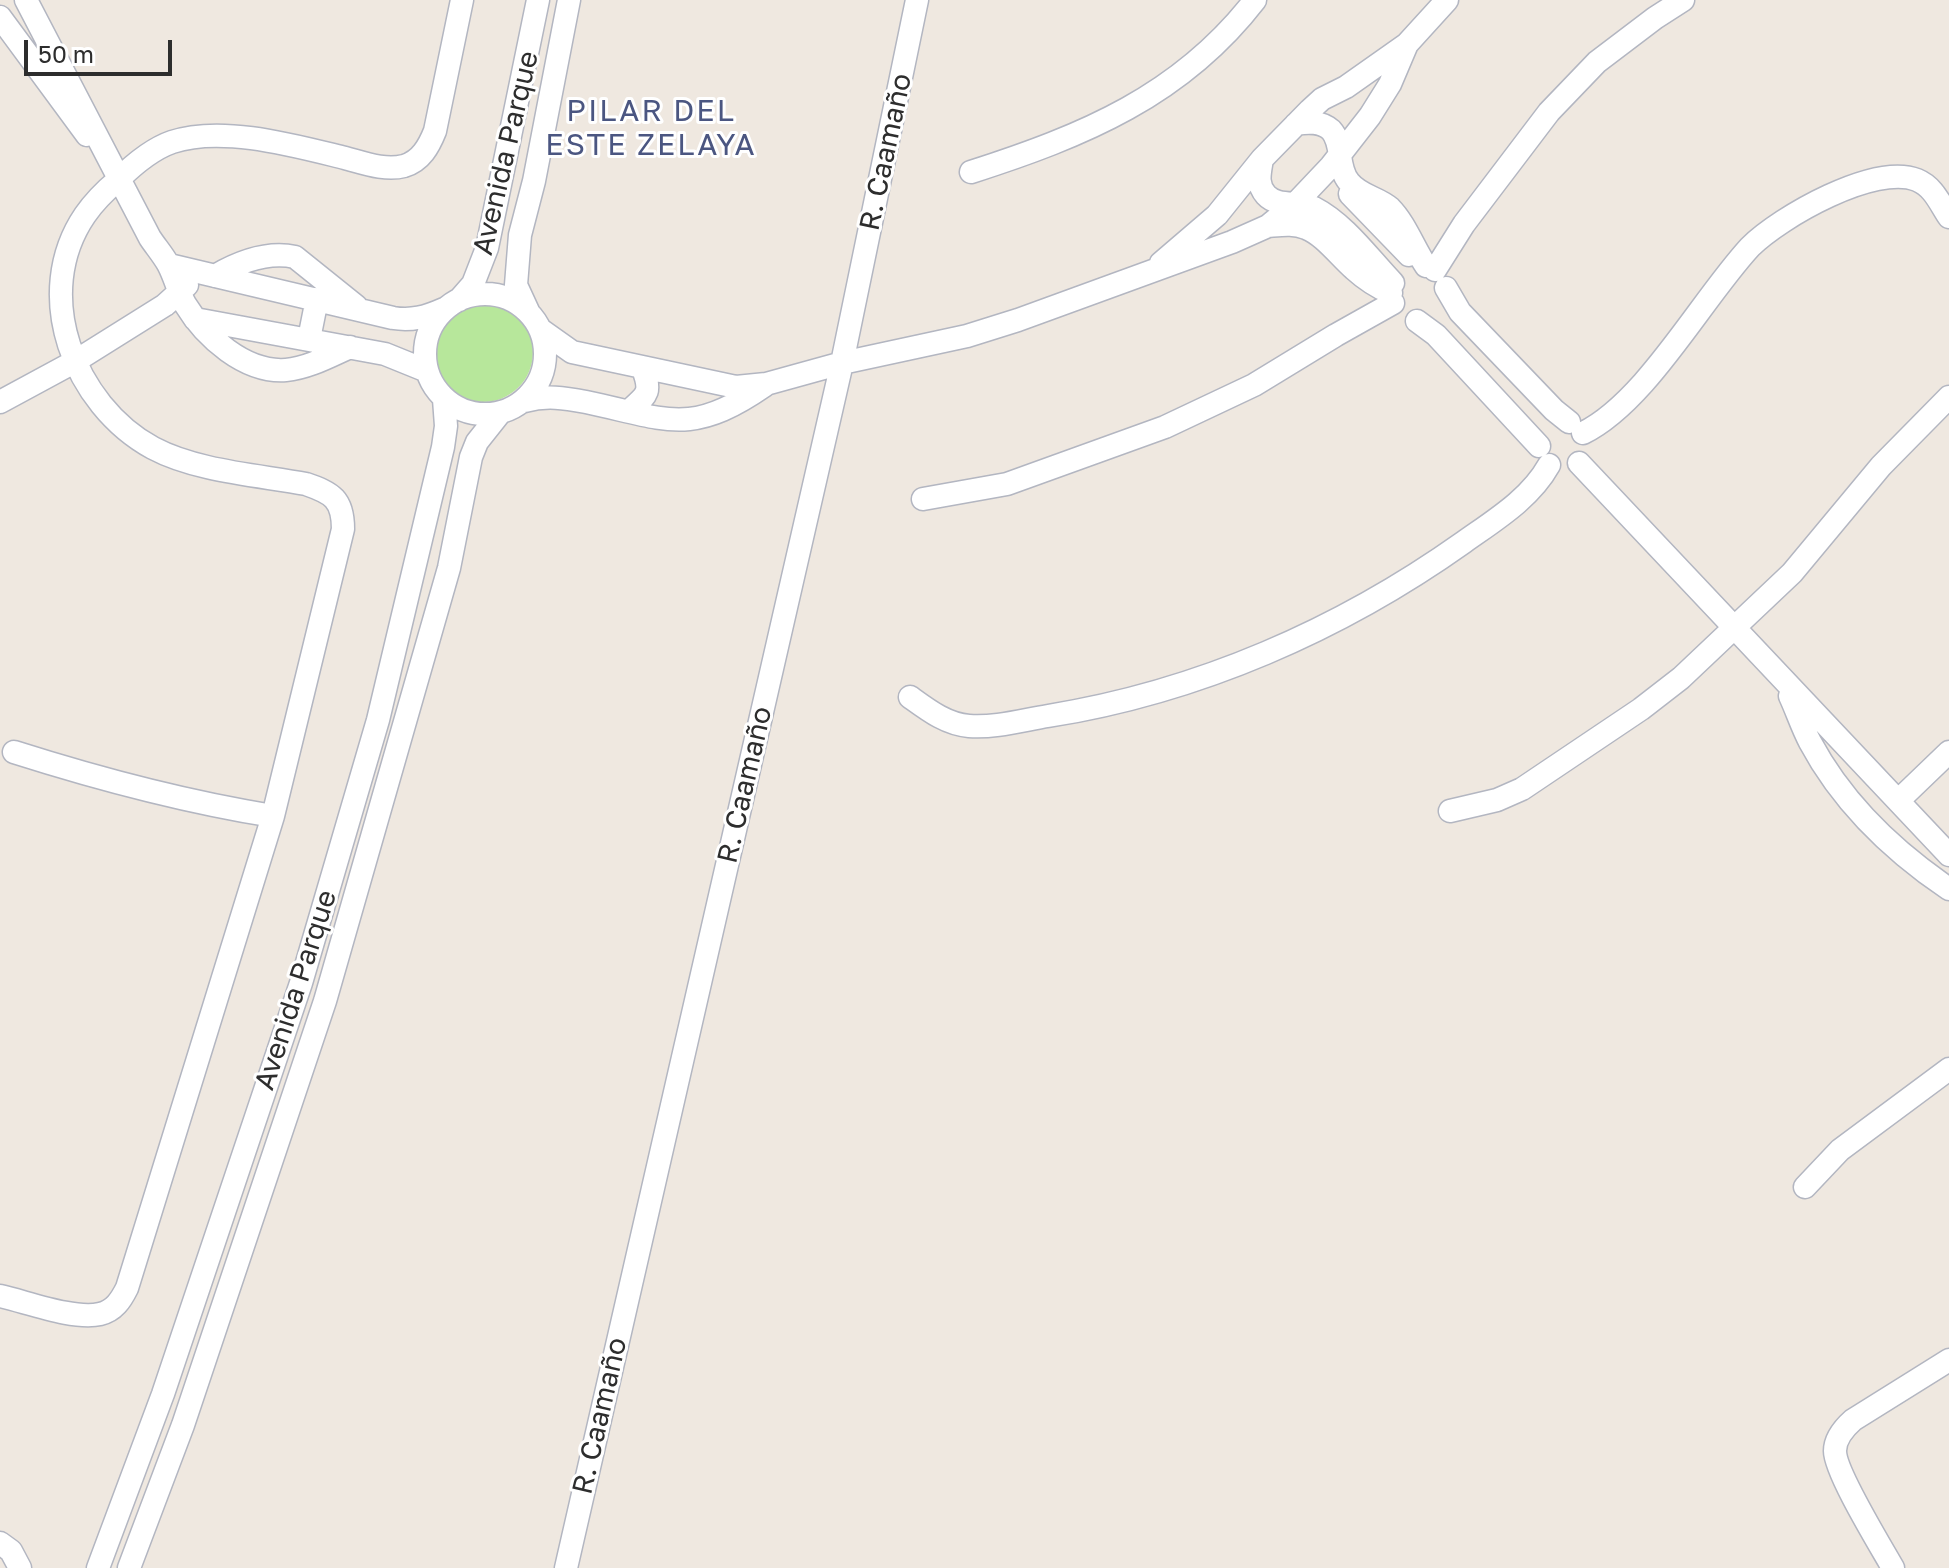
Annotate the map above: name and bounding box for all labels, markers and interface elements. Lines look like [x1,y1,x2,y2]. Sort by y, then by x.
scale bar [28,24,176,74]
text: 50 m [38,39,94,68]
street label: Avenida Parque [466,48,546,258]
street label: R. Caamaño [853,70,919,234]
district label: PILAR DEL ESTE ZELAYA [545,93,757,164]
street label: R. Caamaño [711,703,779,867]
street label: Avenida Parque [248,886,344,1094]
street label: R. Caamaño [566,1334,634,1498]

